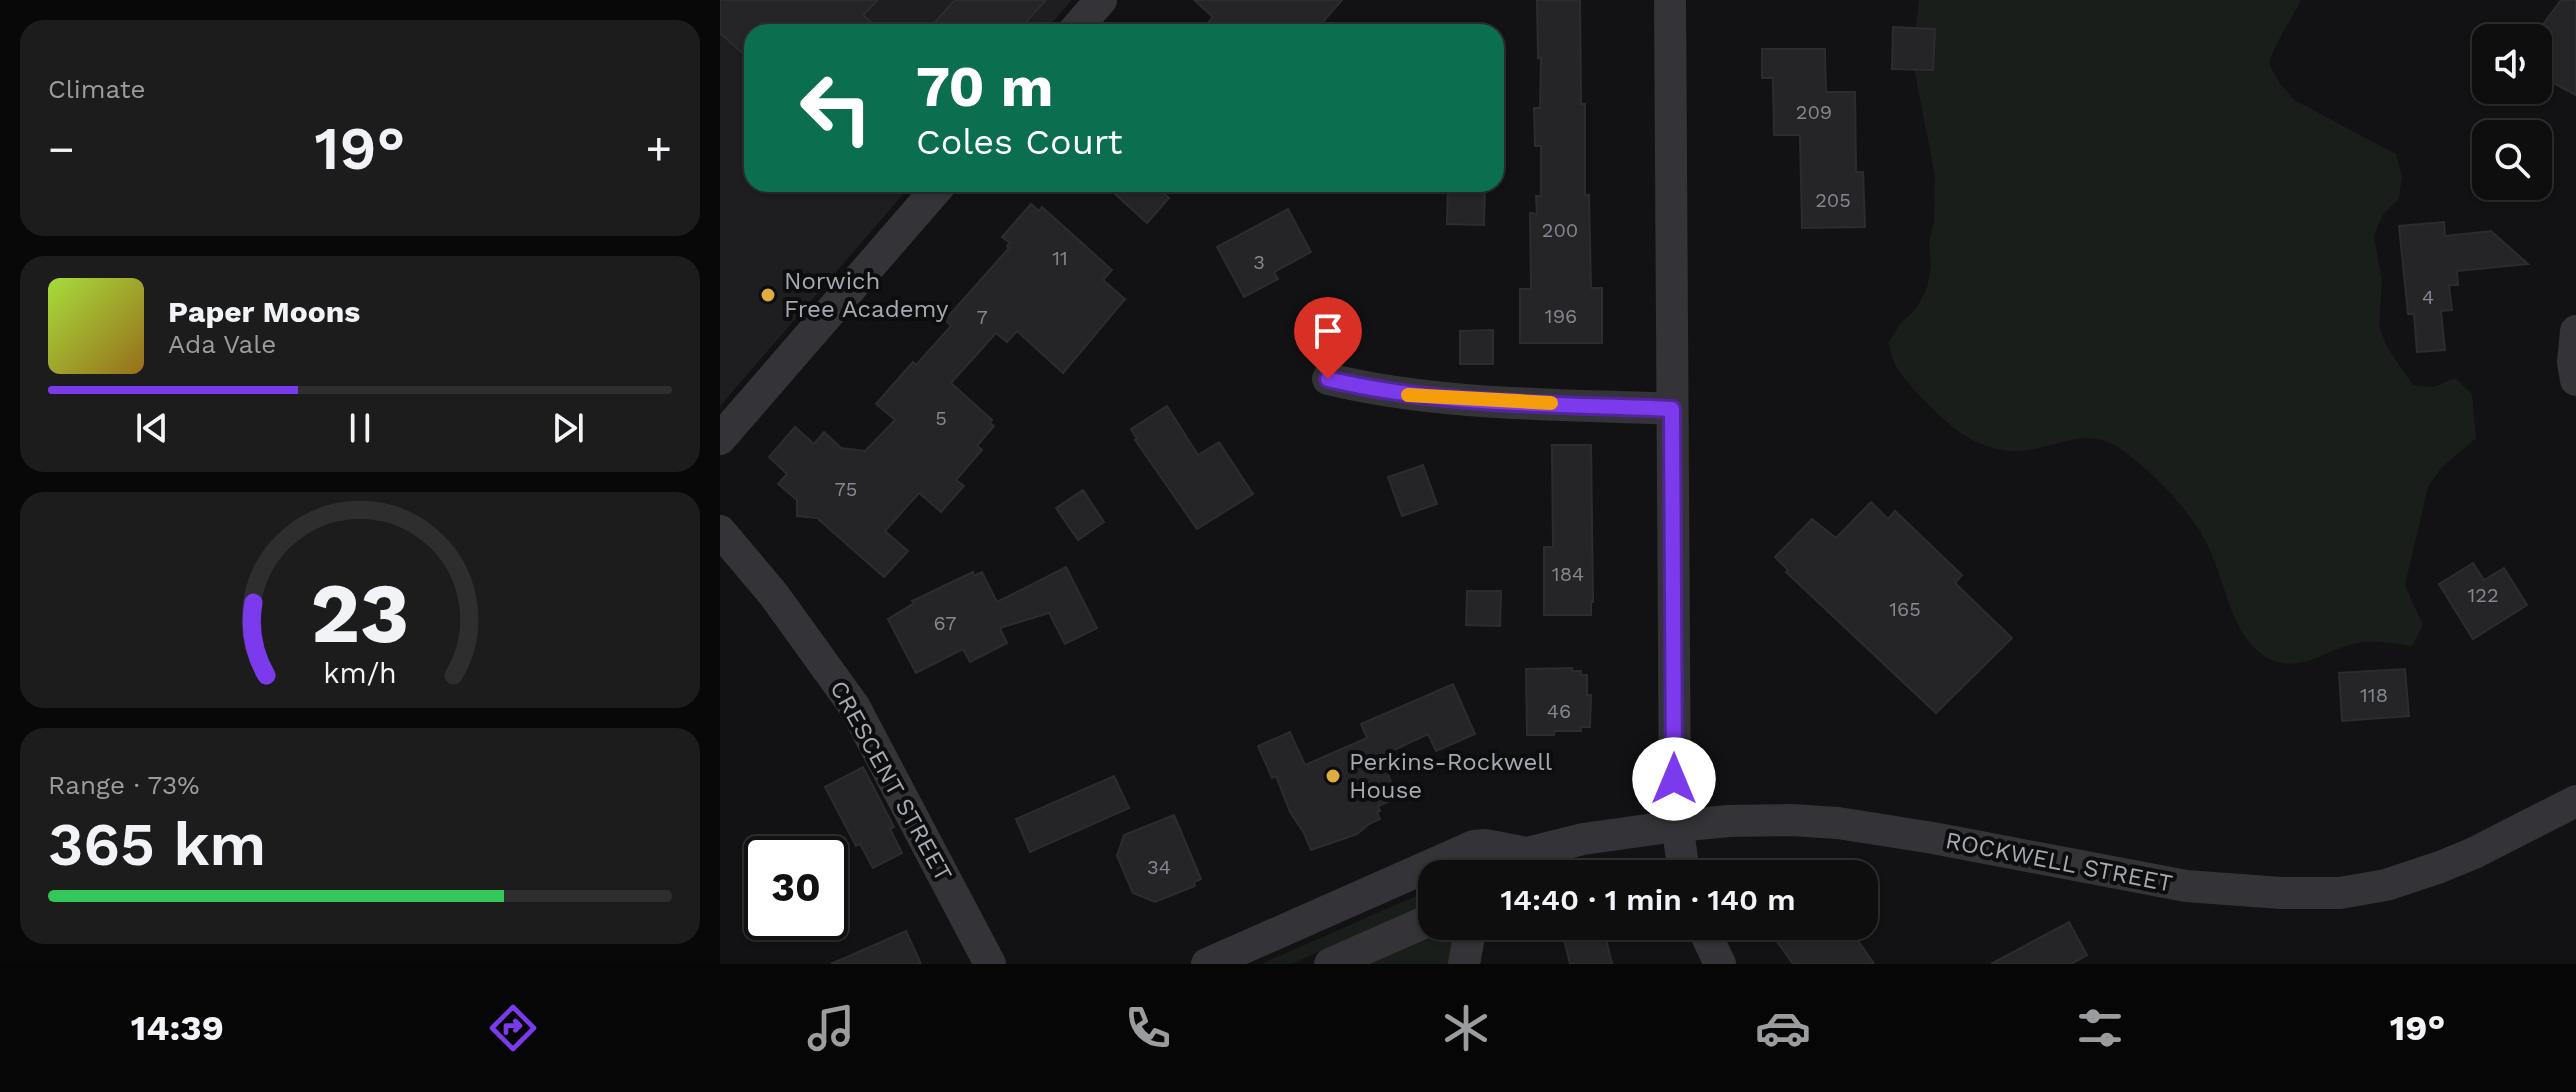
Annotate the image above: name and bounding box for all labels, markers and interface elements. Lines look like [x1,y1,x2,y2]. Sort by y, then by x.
map controls [2472,24,2552,200]
button: sound [2472,24,2552,104]
text: 70 m [916,54,1053,120]
icon: left [784,56,888,160]
text: Climate [48,74,146,104]
house number: 209 [1796,100,1832,124]
text: 19° [315,113,405,184]
button: search [2472,120,2552,200]
text: Coles Court [916,121,1123,163]
text: − [48,123,75,175]
text: + [645,123,672,175]
house number: 205 [1815,188,1851,212]
house number: 200 [1542,218,1578,242]
house number: 11 [1052,246,1068,270]
house number: 3 [1253,250,1265,274]
place label: Norwich Free Academy [784,267,949,323]
house number: 4 [2422,285,2434,309]
marker: Norwich Free Academy [759,286,777,304]
text: Paper Moons [168,294,360,329]
pin [1294,297,1362,379]
house number: 196 [1545,304,1577,328]
house number: 7 [976,305,988,329]
icon: arrive [1306,309,1350,353]
text: Ada Vale [168,329,276,359]
icon: previous [130,406,174,450]
icon: pause [338,406,382,450]
icon: next [546,406,590,450]
house number: 5 [935,406,947,430]
house number: 75 [835,477,857,501]
house number: 184 [1552,562,1584,586]
text: 23 [311,565,409,662]
house number: 122 [2467,583,2499,607]
house number: 165 [1889,597,1921,621]
house number: 67 [933,611,957,635]
text: km/h [323,656,397,690]
street label: CRESCENT STREET [824,676,958,886]
house number: 118 [2360,683,2388,707]
house number: 46 [1547,699,1571,723]
position arrow [1632,737,1716,821]
place label: Perkins-Rockwell House [1349,748,1553,804]
marker: Perkins-Rockwell House [1324,767,1342,785]
text: Range · 73% [48,770,200,800]
text: 365 km [48,809,266,880]
street label: ROCKWELL STREET [1943,826,2175,898]
speed limit sign: 30 [744,836,848,940]
house number: 34 [1147,855,1171,879]
text: 14:40 · 1 min · 140 m [1501,882,1796,917]
icon: directions [485,1000,541,1056]
icon: music [803,1000,859,1056]
icon: phone [1120,1000,1176,1056]
icon: climate [1438,1000,1494,1056]
icon: car [1755,1000,1811,1056]
icon: filters [2072,1000,2128,1056]
text: 14:39 [131,1007,224,1049]
text: 19° [2390,1007,2445,1049]

